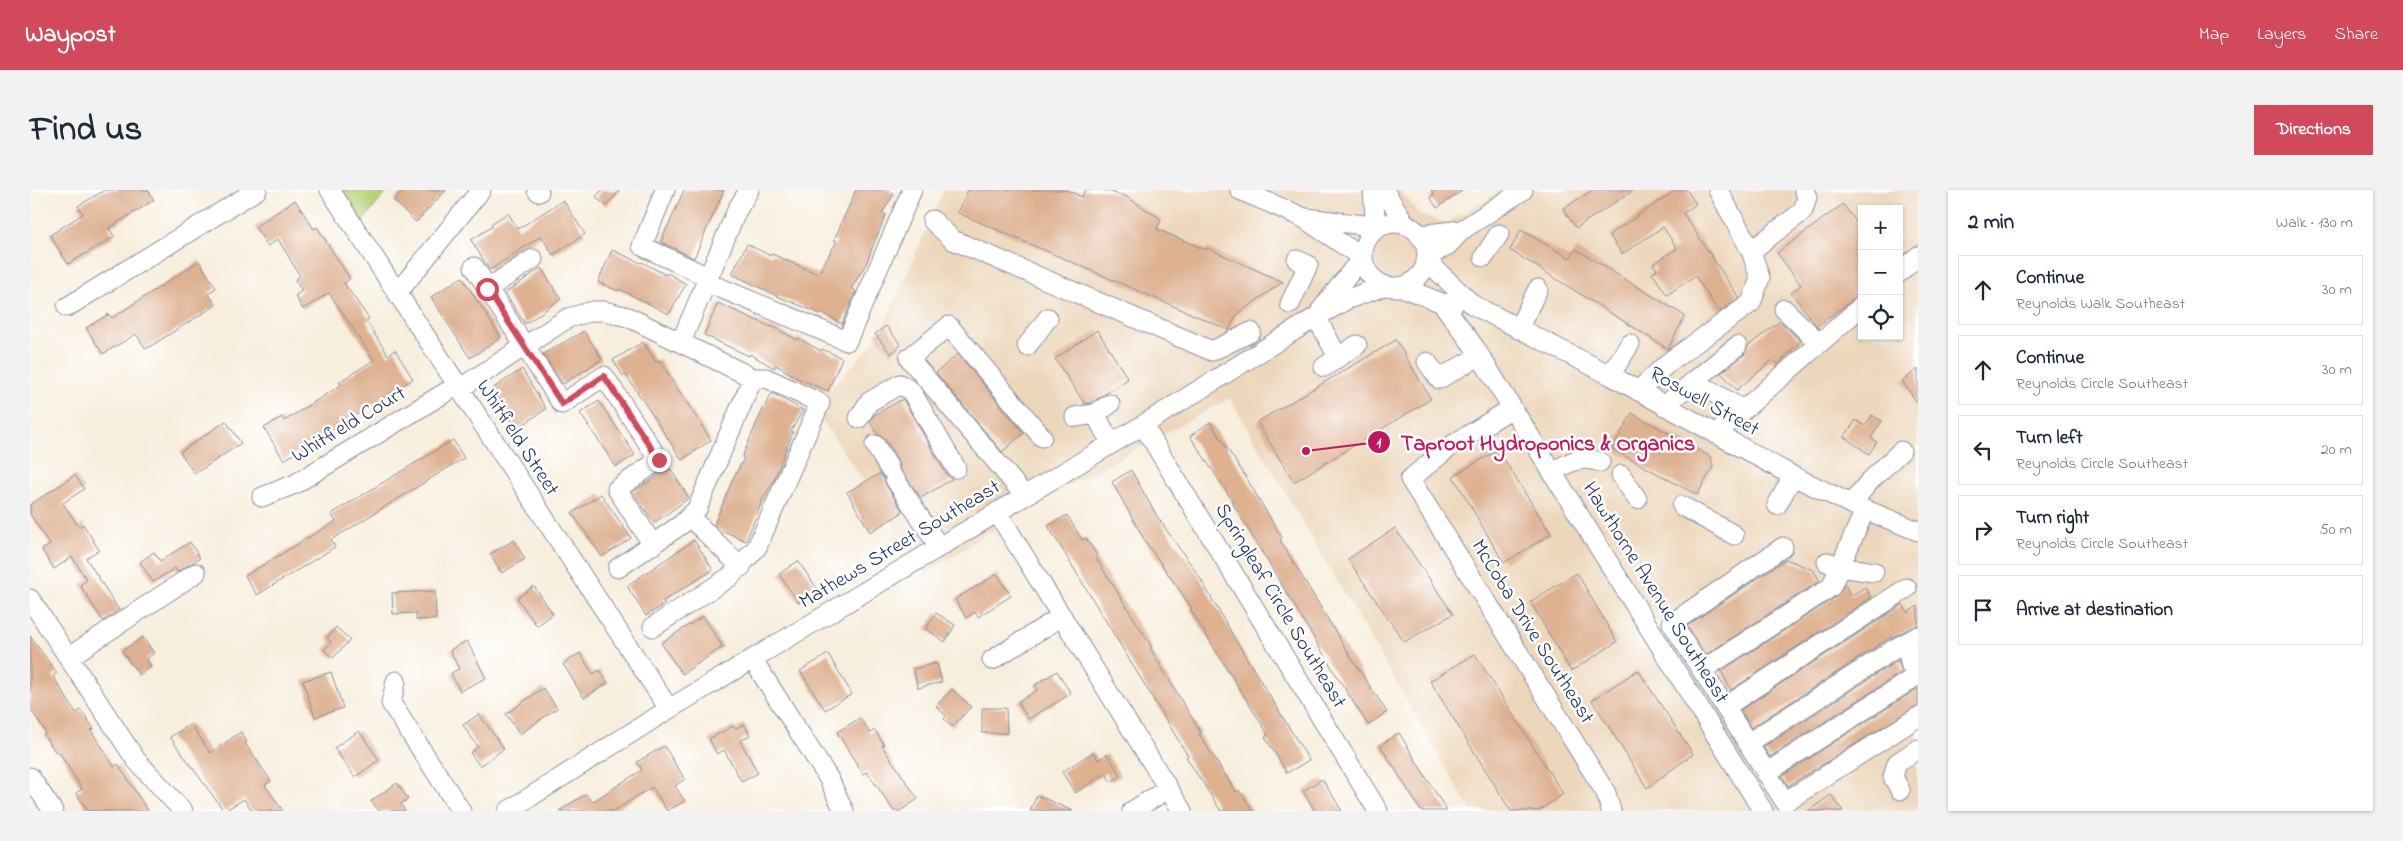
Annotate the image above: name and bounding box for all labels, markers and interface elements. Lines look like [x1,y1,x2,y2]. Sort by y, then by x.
text: Waypost [25,18,116,53]
text: Map [2199,22,2229,48]
text: Layers [2257,22,2307,48]
text: Share [2335,22,2378,48]
text: Find us [30,105,142,156]
button: Directions [2254,105,2373,155]
map controls [1858,205,1903,340]
button: + [1858,205,1903,250]
text: 2 min [1968,208,2014,238]
text: Walk · 130 m [2276,211,2353,235]
button: − [1858,250,1903,295]
text: Continue [2016,265,2084,292]
icon: ahead [1969,276,1997,304]
route start [476,278,499,301]
text: 30 m [2322,278,2352,302]
text: Reynolds Walk Southeast [2016,292,2185,316]
button: locate [1858,295,1903,340]
text: Continue [2016,345,2084,372]
icon: ahead [1969,356,1997,384]
text: 30 m [2322,358,2352,382]
street label: Roswell Street [1644,359,1764,445]
text: Reynolds Circle Southeast [2016,372,2188,396]
street label: Whitfield Street [468,374,566,502]
street label: Whitfield Court [286,379,412,471]
callout: Taproot Hydroponics & Organics [1366,423,1706,460]
text: Turn left [2016,425,2083,452]
text: Taproot Hydroponics & Organics [1401,429,1695,462]
text: 1 [1377,432,1382,454]
icon: left [1969,436,1997,464]
text: 20 m [2321,438,2352,462]
route end [648,449,671,472]
text: Reynolds Circle Southeast [2016,452,2188,476]
street label: Mathews Street Southeast [794,473,1006,617]
street label: Hawthorne Avenue Southeast [1574,476,1736,710]
street label: Springleaf Circle Southeast [1205,498,1353,715]
text: Turn right [2016,505,2089,532]
icon: right [1969,516,1997,544]
text: 50 m [2320,518,2352,542]
text: Reynolds Circle Southeast [2016,532,2188,556]
street label: McCoba Drive Southeast [1463,534,1601,730]
icon: arrive [1969,596,1997,624]
text: Arrive at destination [2016,597,2173,624]

